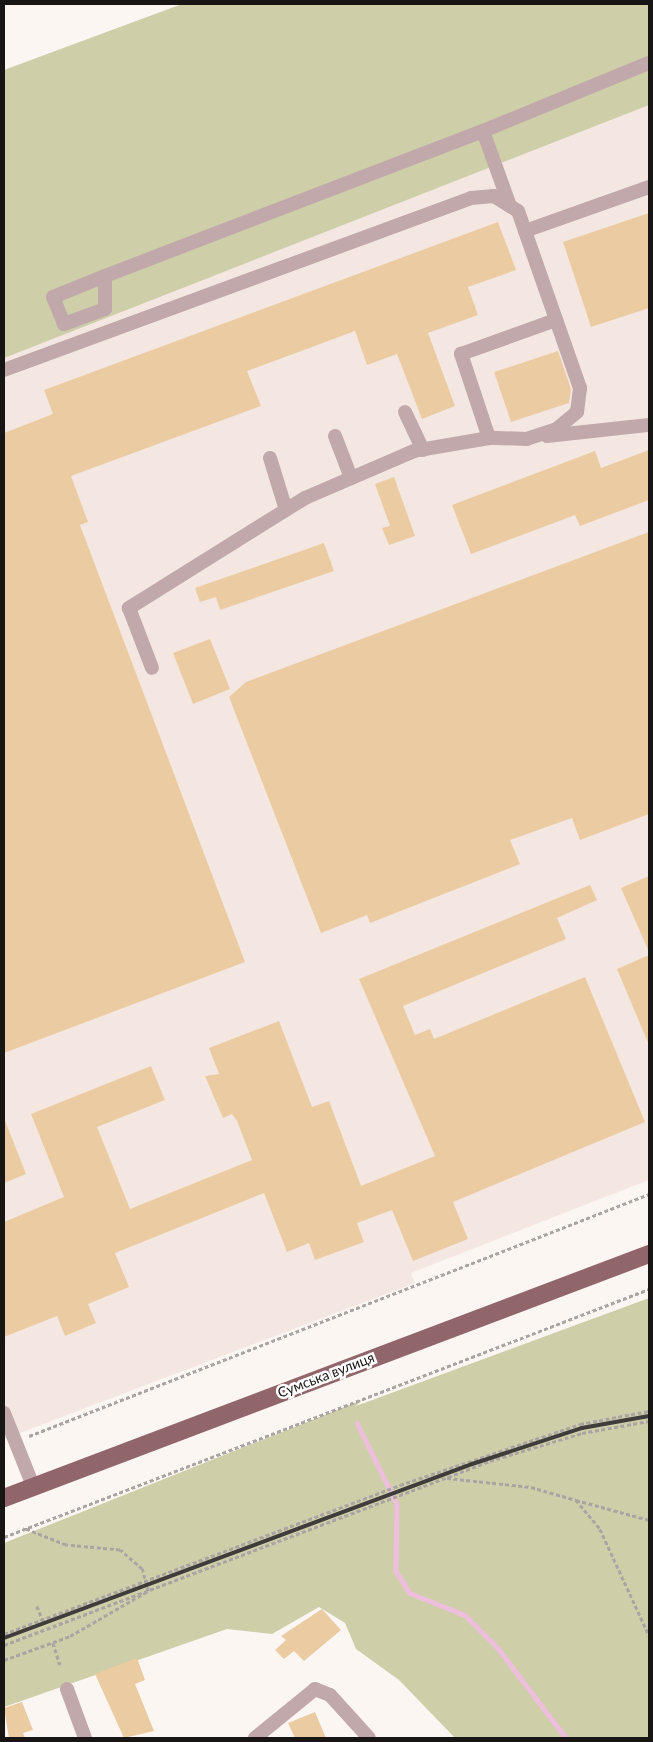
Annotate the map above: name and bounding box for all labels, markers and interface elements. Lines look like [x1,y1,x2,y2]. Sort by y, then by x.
street label: Сумська вулиця [275,1349,377,1401]

